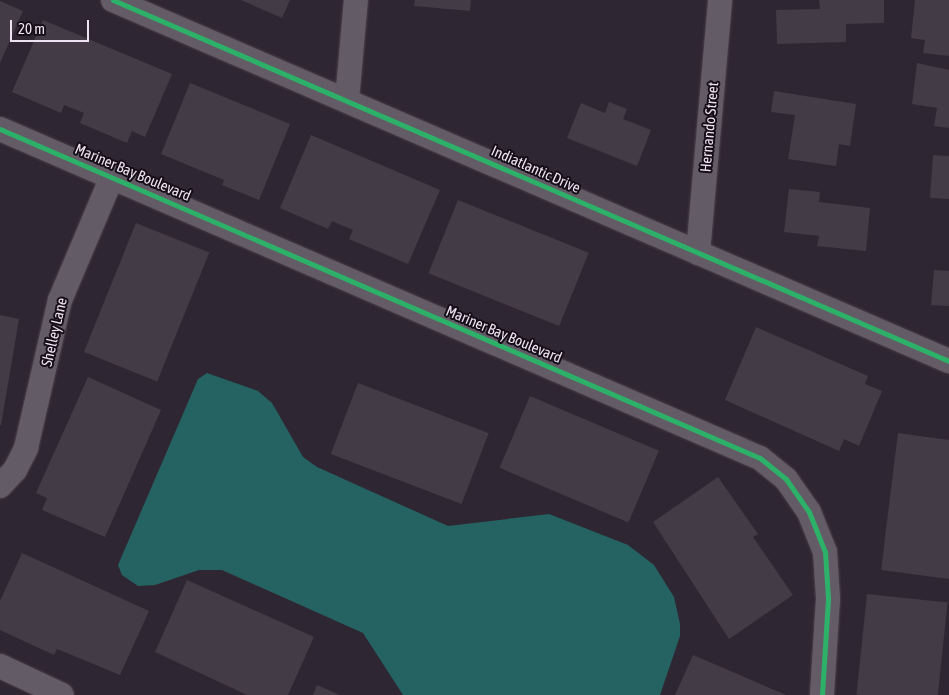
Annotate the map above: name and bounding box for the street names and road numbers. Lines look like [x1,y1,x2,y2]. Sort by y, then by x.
street label: Hernando Street [696,81,722,173]
street label: Mariner Bay Boulevard [72,139,194,205]
street label: Indiatlantic Drive [489,141,583,197]
street label: Shelley Lane [37,296,71,368]
street label: Mariner Bay Boulevard [443,301,565,367]

